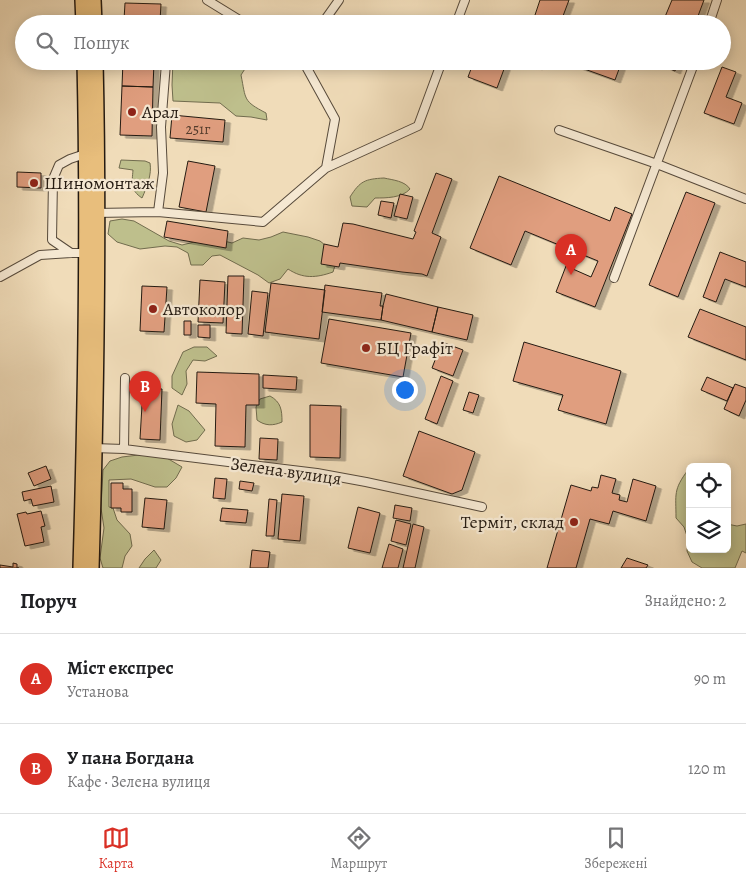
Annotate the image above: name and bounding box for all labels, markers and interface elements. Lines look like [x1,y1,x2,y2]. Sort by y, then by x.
search box [15,15,731,70]
icon: search [33,29,61,57]
text: Пошук [73,30,130,56]
place label: Арал [141,100,179,124]
marker: Арал [126,106,138,118]
house number: 251г [186,119,211,139]
place label: Шиномонтаж [44,171,155,195]
marker: Шиномонтаж [28,177,40,189]
pin: A [555,234,587,275]
place label: Автоколор [162,297,244,321]
marker: Автоколор [147,303,159,315]
place label: БЦ Графіт [376,336,453,360]
marker: БЦ Графіт [360,342,372,354]
pin: B [129,371,161,412]
your location [392,377,418,403]
street label: Зелена вулиця [229,451,343,491]
map controls [686,463,731,553]
button: locate [686,463,731,508]
button: layers [686,508,731,553]
place label: Терміт, склад [461,510,564,534]
marker: Терміт, склад [568,516,580,528]
text: Поруч [20,587,77,615]
text: Знайдено: 2 [645,590,726,612]
text: Міст експрес [67,655,174,681]
text: A [31,668,41,690]
text: 90 m [694,668,726,690]
text: Установа [67,681,129,703]
text: У пана Богдана [67,745,194,771]
text: B [31,758,41,780]
text: 120 m [688,758,726,780]
text: Кафе · Зелена вулиця [67,771,210,793]
tab: Карта [98,824,134,873]
tab: Маршрут [331,824,387,873]
tab: Збережені [584,824,648,873]

